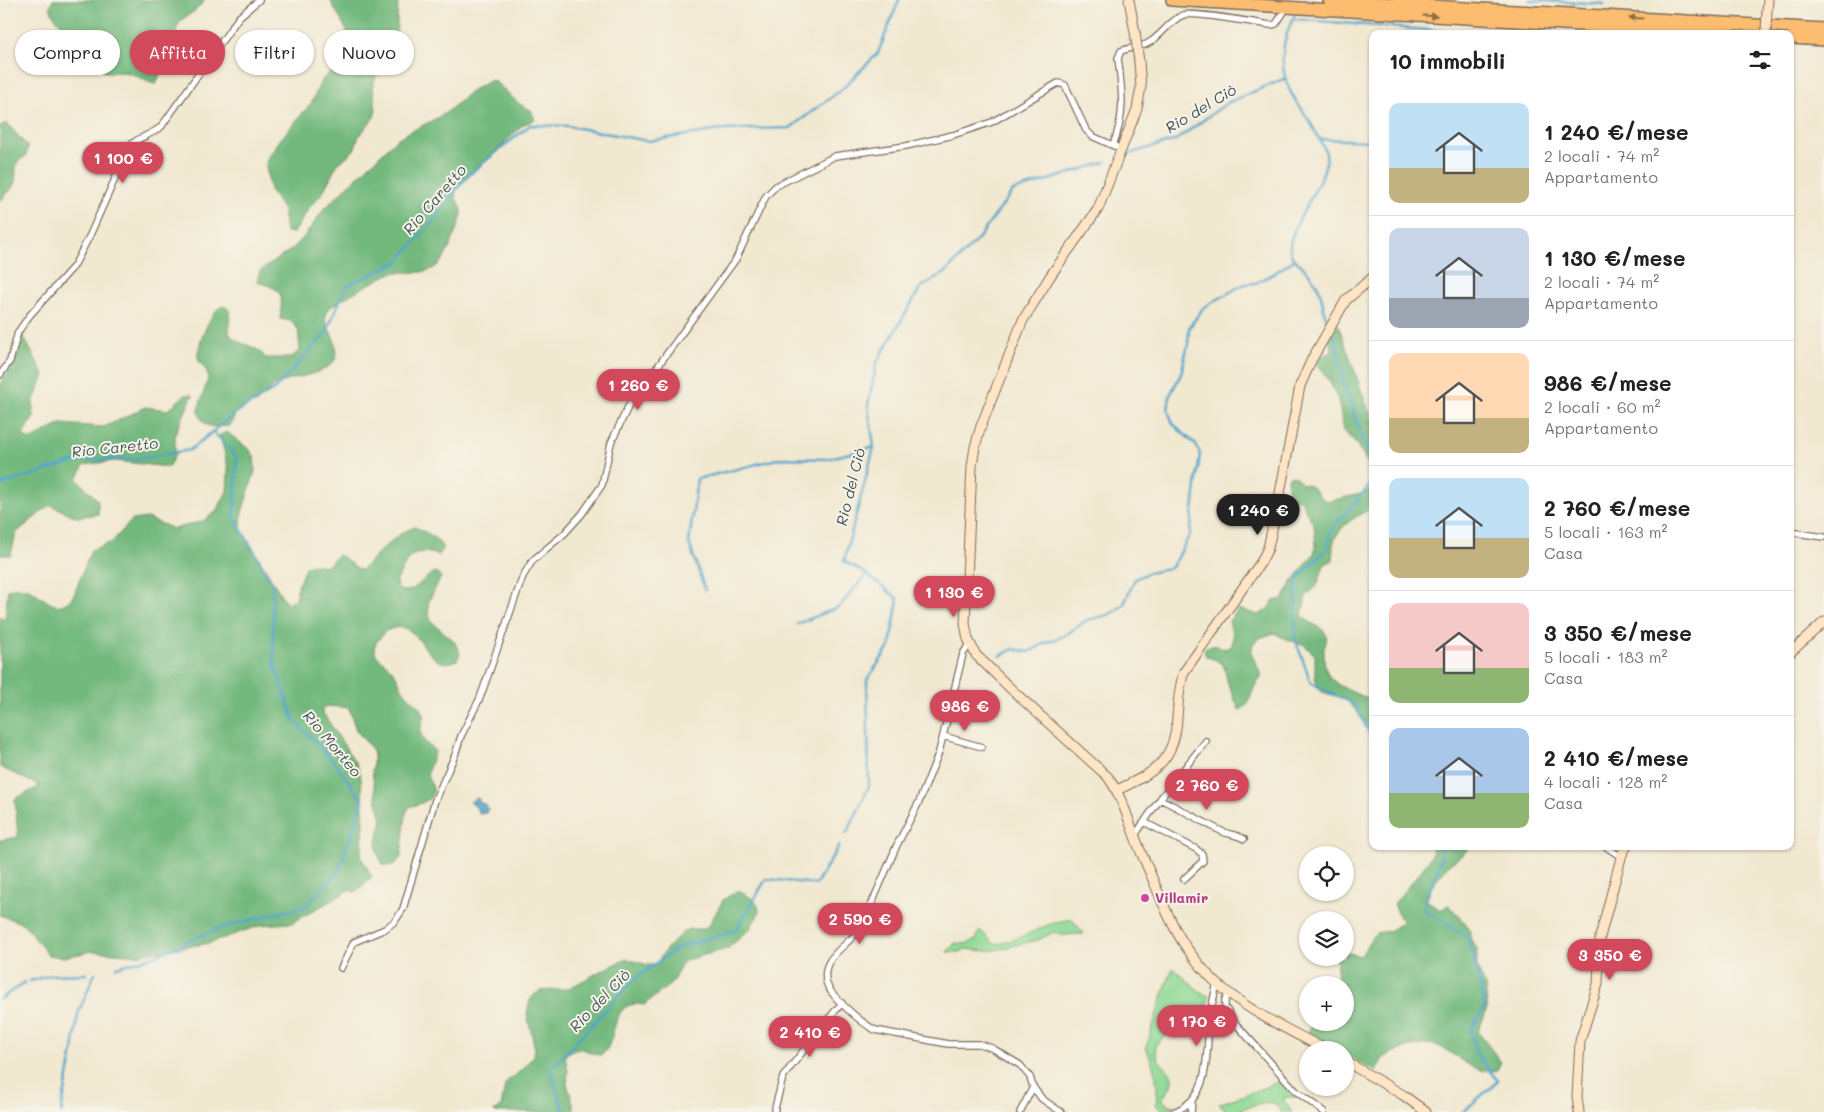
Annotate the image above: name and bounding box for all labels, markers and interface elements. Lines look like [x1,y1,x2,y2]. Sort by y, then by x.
one-way arrow [1422,12,1438,20]
one-way arrow [1627,13,1643,21]
chip: Compra [15,30,120,75]
chip: Affitta [130,30,225,75]
chip: Filtri [235,30,314,75]
chip: Nuovo [324,30,414,75]
icon: filters [1746,46,1774,74]
text: 10 immobili [1389,47,1506,74]
water label: Rio del Ciò [1161,79,1240,137]
text: 1 240 €/mese [1544,118,1689,145]
icon: home [1429,123,1489,183]
pin: 1 100 € [77,142,169,184]
text: 2 locali · 74 m² [1544,145,1659,166]
text: 1 100 € [93,147,153,168]
water label: Rio Caretto [398,160,470,239]
text: Appartamento [1544,166,1658,187]
text: 1 130 €/mese [1544,244,1685,271]
icon: home [1429,248,1489,308]
text: 2 locali · 74 m² [1544,271,1659,292]
text: Appartamento [1544,292,1658,313]
pin: 1 260 € [592,368,684,411]
text: 986 €/mese [1544,369,1672,396]
icon: home [1429,373,1489,433]
text: 1 260 € [608,374,668,395]
text: 2 locali · 60 m² [1544,396,1661,417]
text: Appartamento [1544,417,1658,438]
water label: Rio Caretto [71,433,159,461]
water label: Rio del Ciò [831,446,869,528]
pin: 1 240 € [1212,494,1304,536]
text: 2 760 €/mese [1544,494,1690,521]
icon: home [1429,498,1489,558]
text: 1 240 € [1228,499,1288,520]
text: 5 locali · 163 m² [1544,521,1668,542]
text: Casa [1544,542,1583,563]
pin: 1 130 € [908,576,1000,618]
text: 1 130 € [925,581,983,602]
text: 3 350 €/mese [1544,619,1692,646]
icon: home [1429,623,1489,683]
text: 5 locali · 183 m² [1544,646,1668,667]
text: Casa [1544,667,1583,688]
pin: 986 € [930,690,1000,732]
text: 986 € [941,695,989,716]
water label: Rio Morteo [299,706,367,781]
text: 2 410 €/mese [1544,744,1689,771]
icon: home [1429,748,1489,808]
pin: 2 760 € [1161,768,1253,811]
text: 4 locali · 128 m² [1544,771,1667,792]
text: 2 760 € [1176,774,1238,795]
text: Casa [1544,792,1583,813]
map controls [1299,846,1354,1096]
button: locate [1299,846,1354,901]
place label: Villamir [1155,888,1208,907]
marker: Villamir [1139,892,1151,904]
pin: 2 590 € [814,902,906,945]
text: 2 590 € [829,908,891,929]
button: layers [1299,911,1354,966]
pin: 3 350 € [1564,938,1656,981]
text: 3 350 € [1578,944,1642,965]
water label: Rio del Ciò [564,965,634,1036]
button: + [1299,976,1354,1031]
pin: 1 170 € [1151,1004,1243,1047]
text: 1 170 € [1168,1010,1226,1031]
pin: 2 410 € [764,1016,856,1058]
text: 2 410 € [780,1021,840,1042]
button: − [1299,1041,1354,1096]

